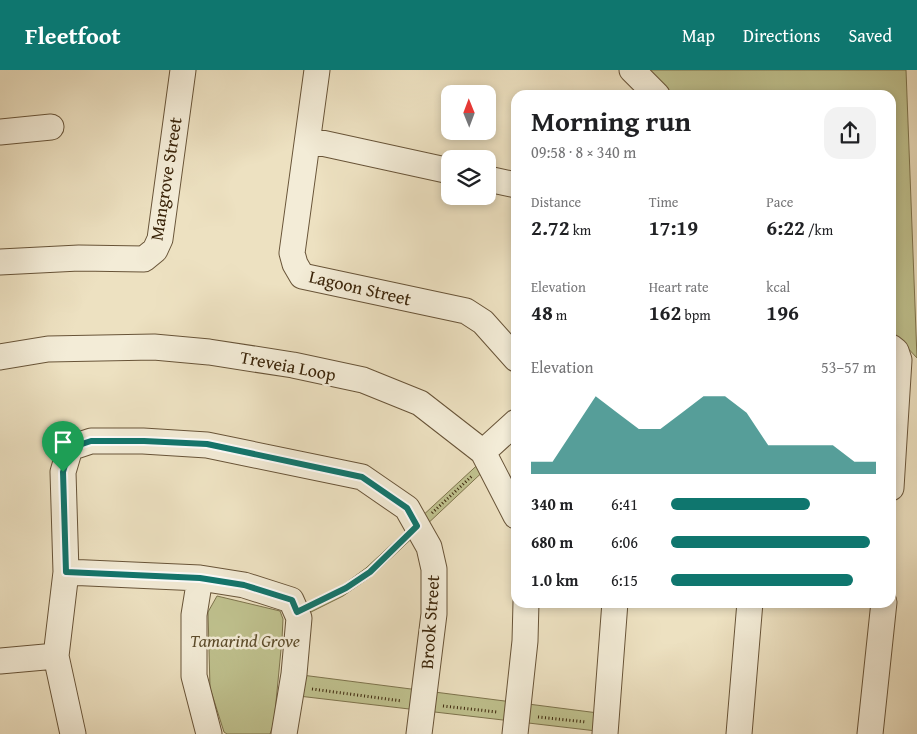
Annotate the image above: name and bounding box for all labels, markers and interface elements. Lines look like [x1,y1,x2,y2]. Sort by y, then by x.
text: Fleetfoot [25,18,121,53]
text: Map [682,22,715,49]
text: Directions [743,22,820,49]
text: Saved [848,22,892,49]
north arrow [441,85,496,140]
map controls [441,85,496,205]
text: Morning run [531,100,691,141]
button: share [824,107,876,159]
street label: Mangrove Street [142,115,189,243]
text: 09:58 · 8 × 340 m [531,140,636,164]
button: layers [441,150,496,205]
text: Distance [531,192,581,212]
text: Time [649,192,678,212]
text: Pace [766,192,793,212]
text: 2.72 [531,212,570,243]
text: 17:19 [649,212,698,243]
text: 6:22 [766,212,805,243]
text: km [570,220,591,240]
text: /km [805,220,833,240]
street label: Lagoon Street [306,263,415,313]
text: Elevation [531,277,586,297]
text: Heart rate [649,277,709,297]
text: kcal [766,277,790,297]
text: 48 [531,297,553,328]
text: 162 [649,297,681,328]
text: 196 [766,297,799,328]
text: m [553,305,567,325]
text: bpm [681,305,711,325]
street label: Treveia Loop [238,343,339,388]
text: Elevation [531,355,594,379]
text: 53–57 m [821,355,876,379]
pin [42,421,84,472]
icon: arrive [49,428,77,456]
text: 340 m [531,492,573,516]
text: 6:41 [611,492,638,516]
text: 680 m [531,530,573,554]
text: 6:06 [611,530,638,554]
text: 1.0 km [531,568,578,592]
text: 6:15 [611,568,638,592]
street label: Brook Street [413,573,446,670]
park label: Tamarind Grove [190,627,300,654]

